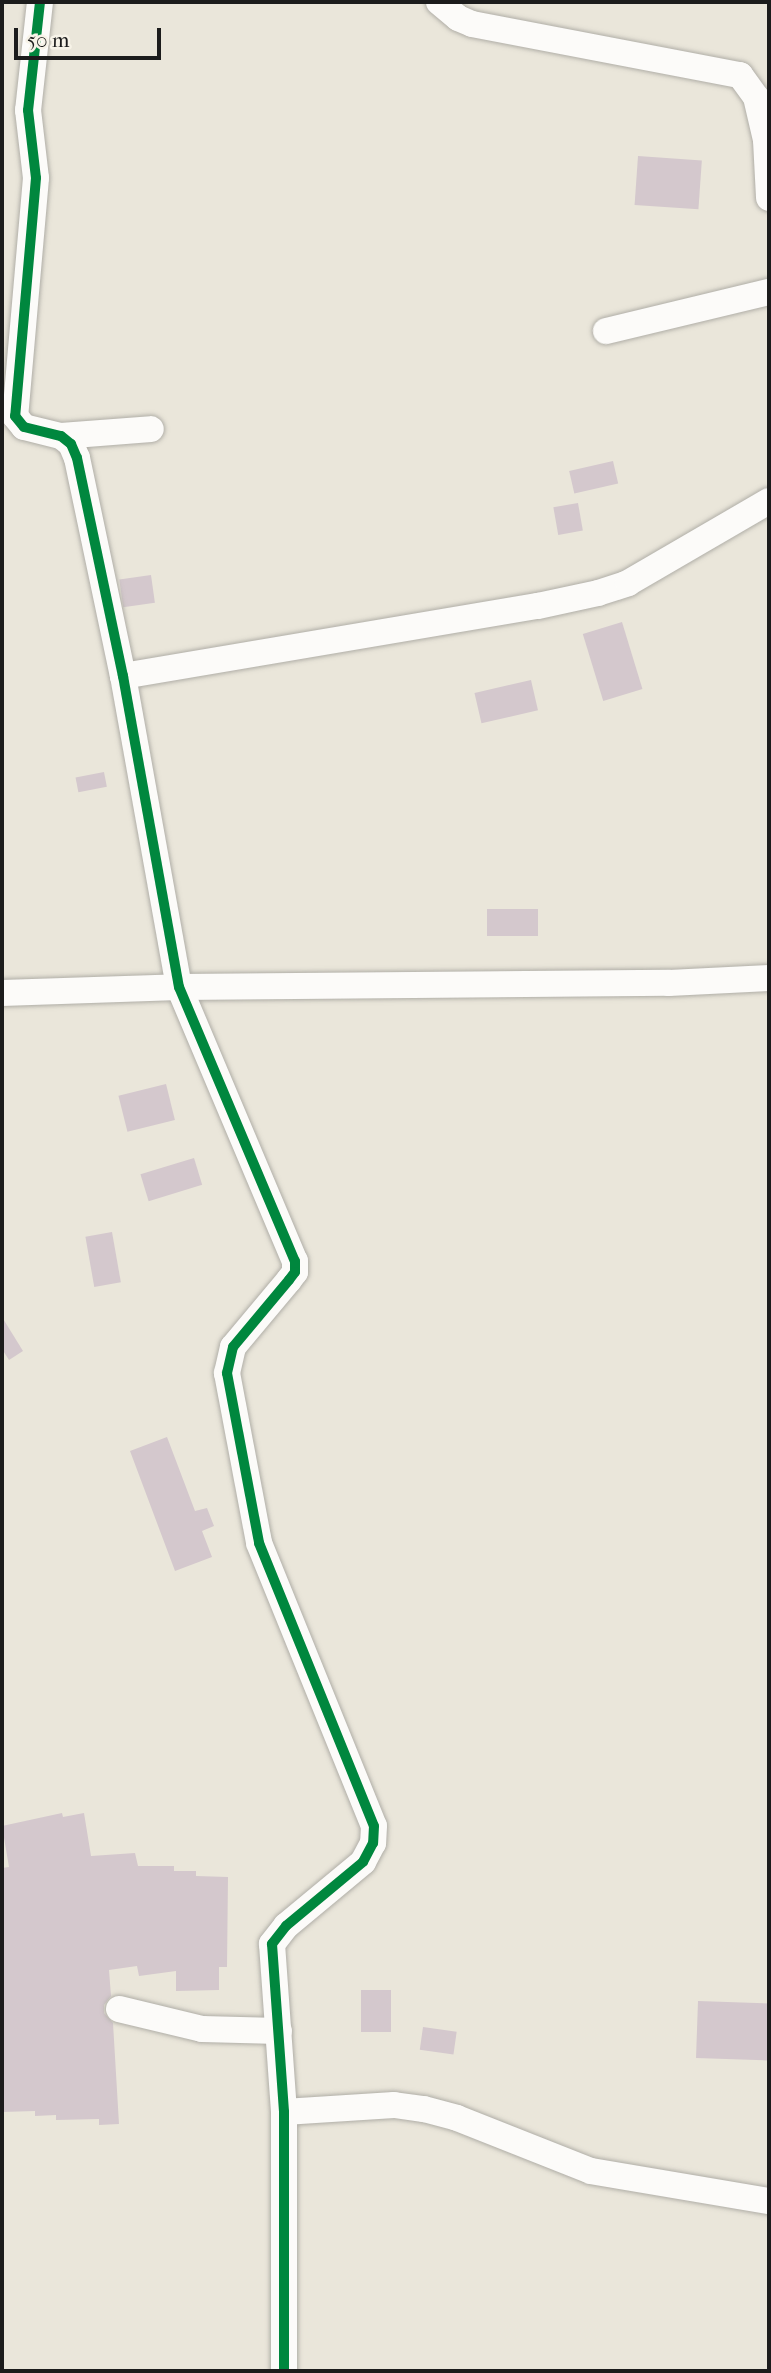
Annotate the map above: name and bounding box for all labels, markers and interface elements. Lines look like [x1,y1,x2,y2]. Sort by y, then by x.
scale bar [18,14,164,58]
text: 50 m [27,28,70,52]

